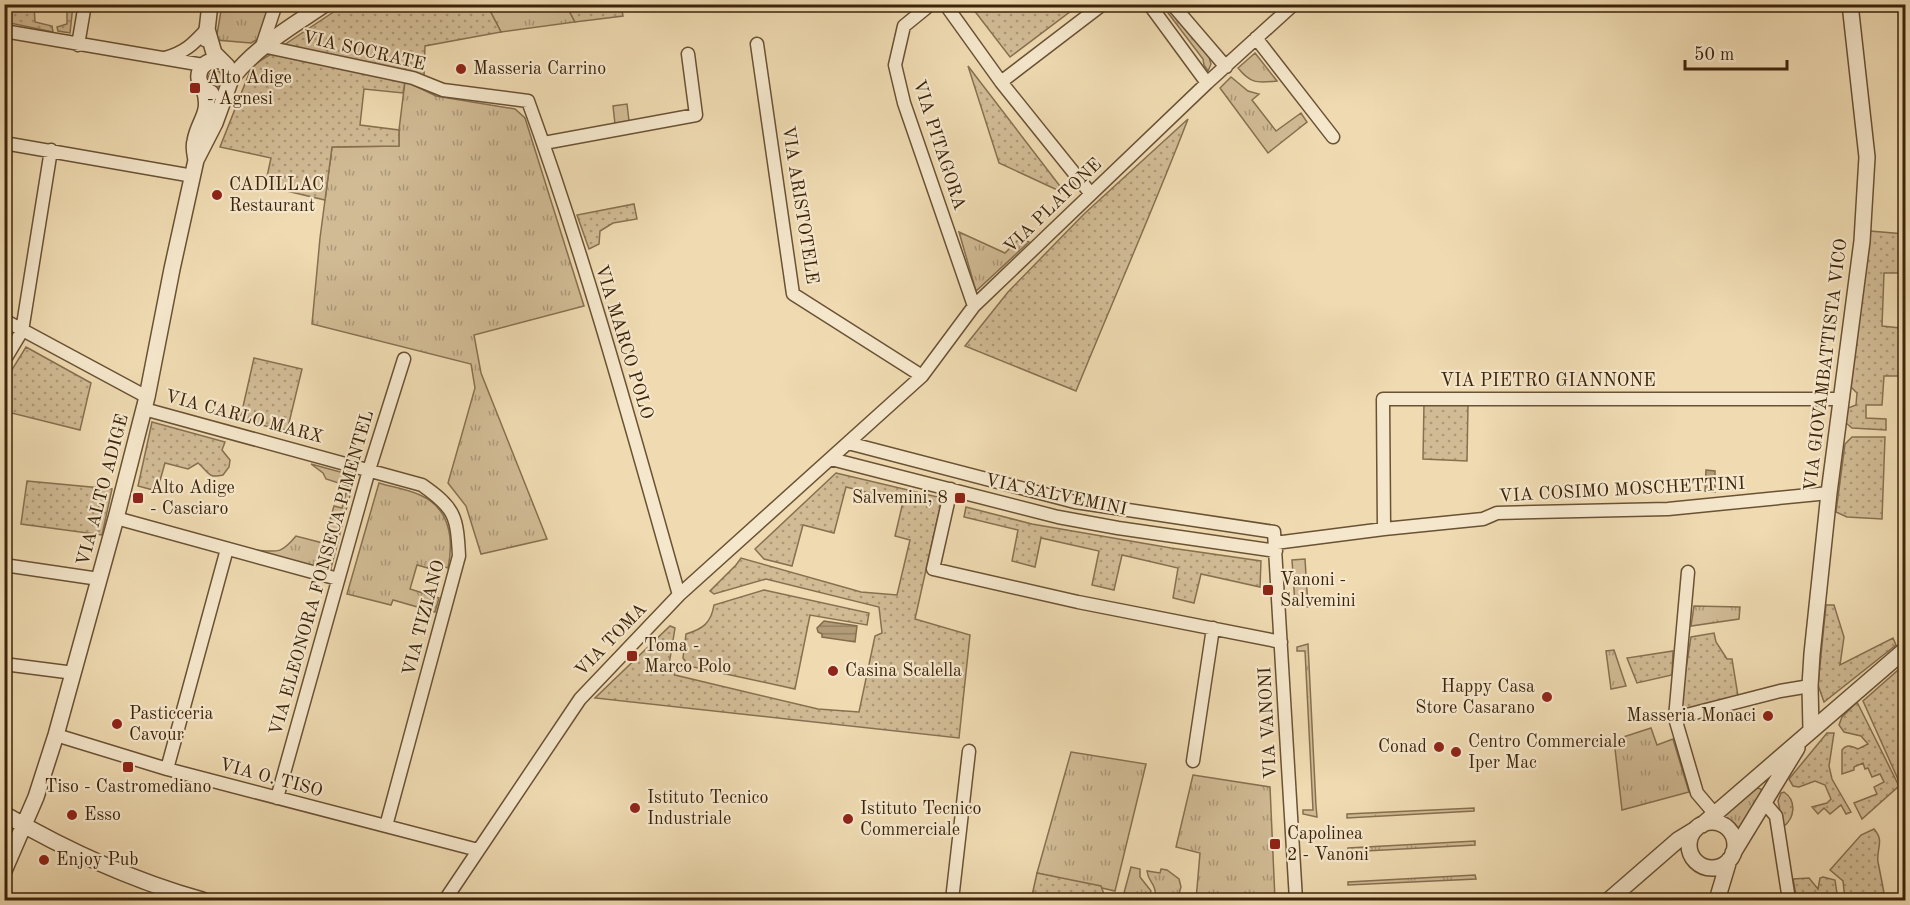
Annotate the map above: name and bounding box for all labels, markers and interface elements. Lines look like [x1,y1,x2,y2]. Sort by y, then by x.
street label: VIA SOCRATE [301,28,427,74]
scale bar [1685,33,1787,71]
text: 50 m [1694,46,1734,64]
place label: Masseria Carrino [473,60,606,78]
marker: Masseria Carrino [454,62,468,76]
place label: Alto Adige - Agnesi [207,69,292,108]
street label: VIA PITAGORA [909,78,969,212]
marker: Alto Adige - Agnesi [188,81,202,95]
street label: VIA ARISTOTELE [779,125,821,285]
street label: VIA PLATONE [1001,155,1105,257]
place label: CADILLAC Restaurant [229,176,324,215]
marker: CADILLAC Restaurant [210,188,224,202]
street label: VIA GIOVAMBATTISTA VICO [1802,237,1850,493]
street label: VIA MARCO POLO [592,263,656,421]
street label: VIA PIETRO GIANNONE [1440,372,1656,390]
street label: VIA CARLO MARX [163,387,325,447]
street label: VIA ELEONORA FONSECA PIMENTEL [267,408,377,738]
street label: VIA ALTO ADIGE [74,412,132,568]
street label: VIA SALVEMINI [983,471,1129,519]
street label: VIA COSIMO MOSCHETTINI [1498,475,1746,505]
place label: Alto Adige - Casciaro [150,479,235,518]
place label: Salvemini, 8 [852,489,948,507]
marker: Alto Adige - Casciaro [131,491,145,505]
marker: Salvemini, 8 [953,491,967,505]
street label: VIA TIZIANO [400,558,448,678]
place label: Vanoni - Salvemini [1280,571,1356,610]
marker: Vanoni - Salvemini [1261,583,1275,597]
street label: VIA TOMA [572,600,650,680]
place label: Toma - Marco Polo [644,637,731,676]
marker: Toma - Marco Polo [625,649,639,663]
place label: Casina Scalella [845,662,962,680]
marker: Casina Scalella [826,664,840,678]
street label: VIA VANONI [1256,666,1280,780]
place label: Happy Casa Store Casarano [1415,678,1535,717]
marker: Happy Casa Store Casarano [1540,690,1554,704]
place label: Pasticceria Cavour [129,705,214,744]
place label: Masseria Monaci [1627,707,1756,725]
marker: Masseria Monaci [1761,709,1775,723]
marker: Pasticceria Cavour [110,717,124,731]
place label: Centro Commerciale Iper Mac [1468,733,1626,772]
place label: Conad [1378,738,1427,756]
marker: Conad [1432,740,1446,754]
marker: Centro Commerciale Iper Mac [1449,745,1463,759]
street label: VIA O. TISO [217,756,325,800]
marker: Tiso - Castromediano [121,760,135,774]
place label: Tiso - Castromediano [45,778,212,796]
place label: Istituto Tecnico Industriale [647,789,768,828]
place label: Istituto Tecnico Commerciale [860,800,981,839]
marker: Istituto Tecnico Industriale [628,801,642,815]
place label: Esso [84,806,121,824]
marker: Esso [65,808,79,822]
marker: Istituto Tecnico Commerciale [841,812,855,826]
place label: Capolinea 2 - Vanoni [1287,825,1369,864]
marker: Capolinea 2 - Vanoni [1268,837,1282,851]
place label: Enjoy Pub [56,851,138,869]
marker: Enjoy Pub [37,853,51,867]

